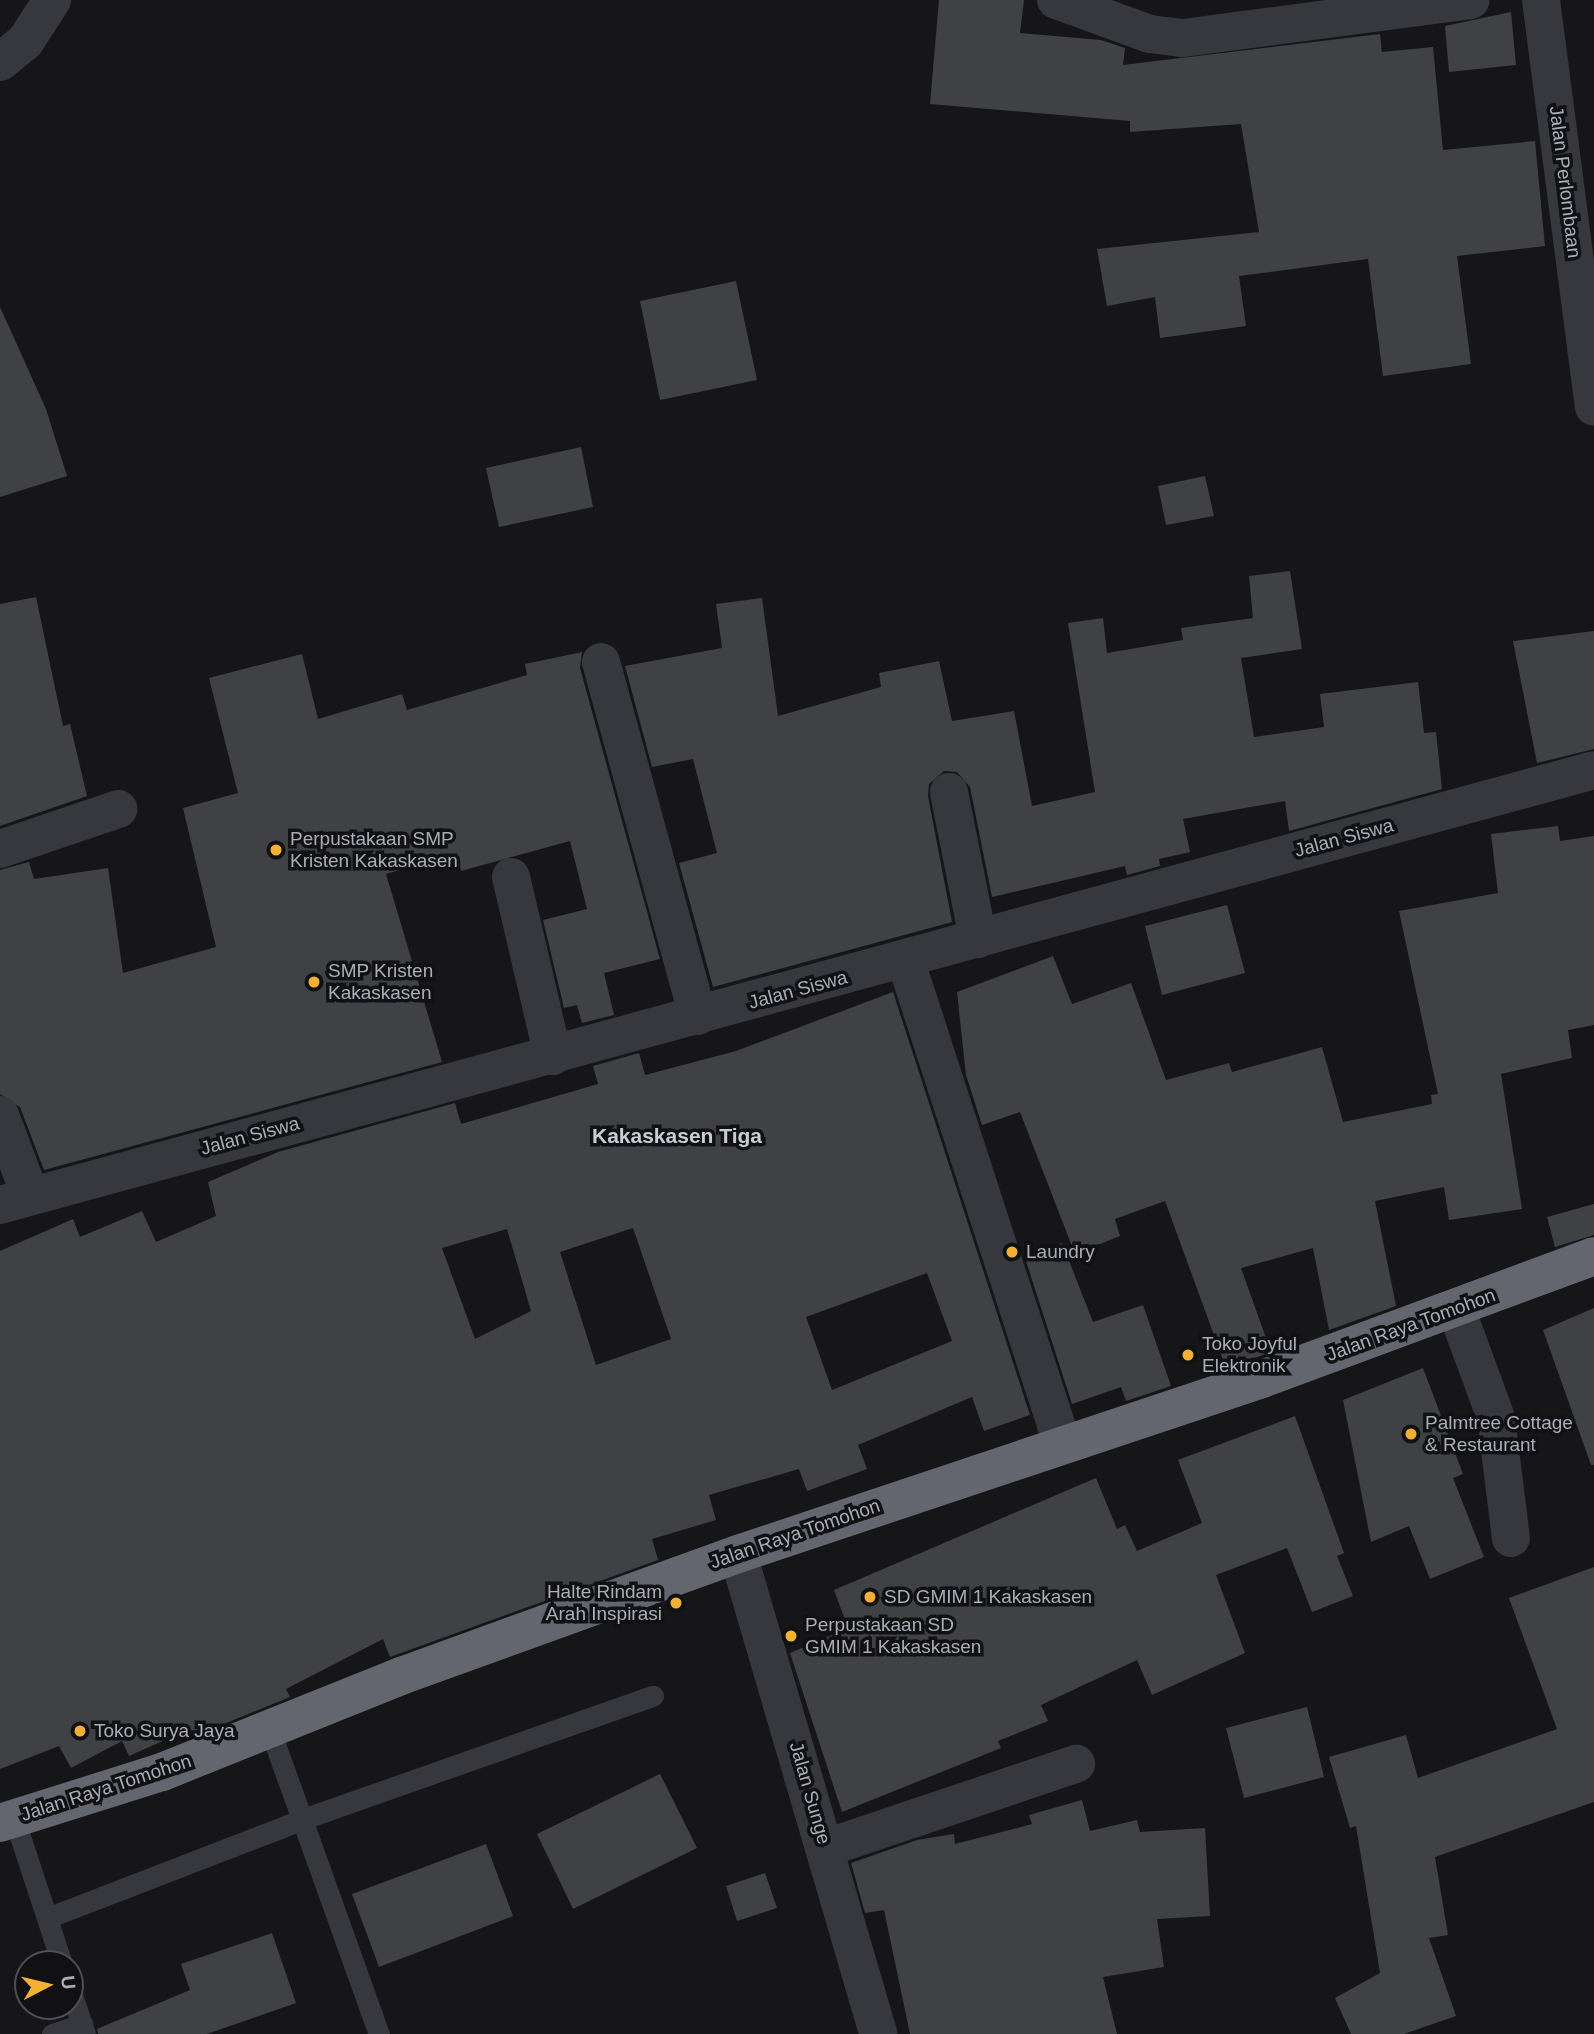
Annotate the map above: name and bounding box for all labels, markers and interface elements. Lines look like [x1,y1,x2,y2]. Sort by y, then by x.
street label: Jalan Perlombaan [1544,105,1586,259]
street label: Jalan Siswa [1292,814,1396,862]
place label: Perpustakaan SMP Kristen Kakaskasen [290,828,458,872]
marker: Perpustakaan SMP Kristen Kakaskasen [268,842,284,858]
place label: SMP Kristen Kakaskasen [328,960,434,1004]
street label: Jalan Siswa [746,966,850,1014]
marker: SMP Kristen Kakaskasen [306,974,322,990]
street label: Jalan Siswa [198,1112,302,1160]
district label: Kakaskasen Tiga [592,1123,762,1149]
place label: Laundry [1026,1241,1095,1263]
marker: Laundry [1004,1244,1020,1260]
street label: Jalan Raya Tomohon [1323,1284,1499,1366]
place label: Toko Joyful Elektronik [1202,1333,1297,1377]
marker: Toko Joyful Elektronik [1180,1347,1196,1363]
place label: Palmtree Cottage & Restaurant [1425,1412,1573,1456]
marker: Palmtree Cottage & Restaurant [1403,1426,1419,1442]
street label: Jalan Raya Tomohon [707,1494,883,1574]
place label: Halte Rindam Arah Inspirasi [546,1581,662,1625]
place label: SD GMIM 1 Kakaskasen [884,1586,1092,1608]
marker: SD GMIM 1 Kakaskasen [862,1589,878,1605]
marker: Halte Rindam Arah Inspirasi [668,1595,684,1611]
place label: Perpustakaan SD GMIM 1 Kakaskasen [805,1614,981,1658]
marker: Perpustakaan SD GMIM 1 Kakaskasen [783,1628,799,1644]
place label: Toko Surya Jaya [94,1720,234,1742]
marker: Toko Surya Jaya [72,1723,88,1739]
street label: Jalan Sunge [784,1739,836,1847]
street label: Jalan Raya Tomohon [18,1750,194,1826]
north arrow [14,1950,84,2020]
text: U [57,1975,80,1991]

